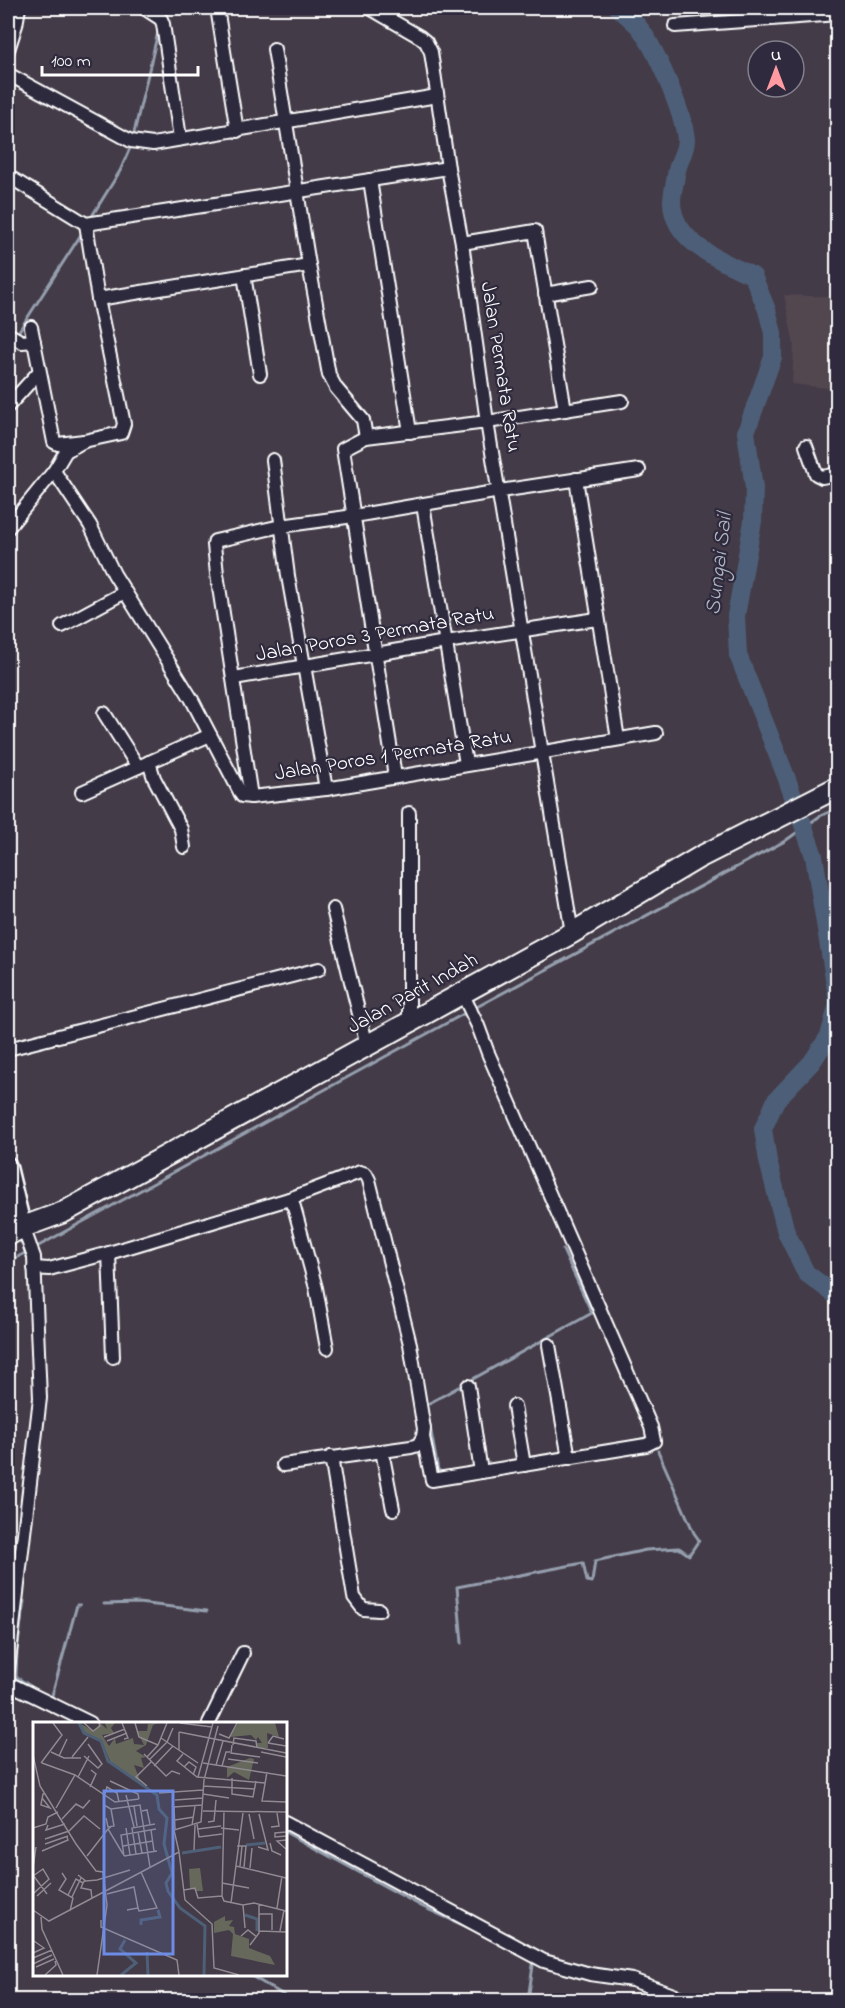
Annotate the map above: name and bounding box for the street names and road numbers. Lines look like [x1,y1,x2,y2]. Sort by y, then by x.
street label: Jalan Permata Ratu [472,280,528,454]
street label: Jalan Poros 3 Permata Ratu [254,599,496,671]
street label: Jalan Poros 1 Permata Ratu [273,722,514,790]
street label: Jalan Parit Indah [342,946,484,1042]

